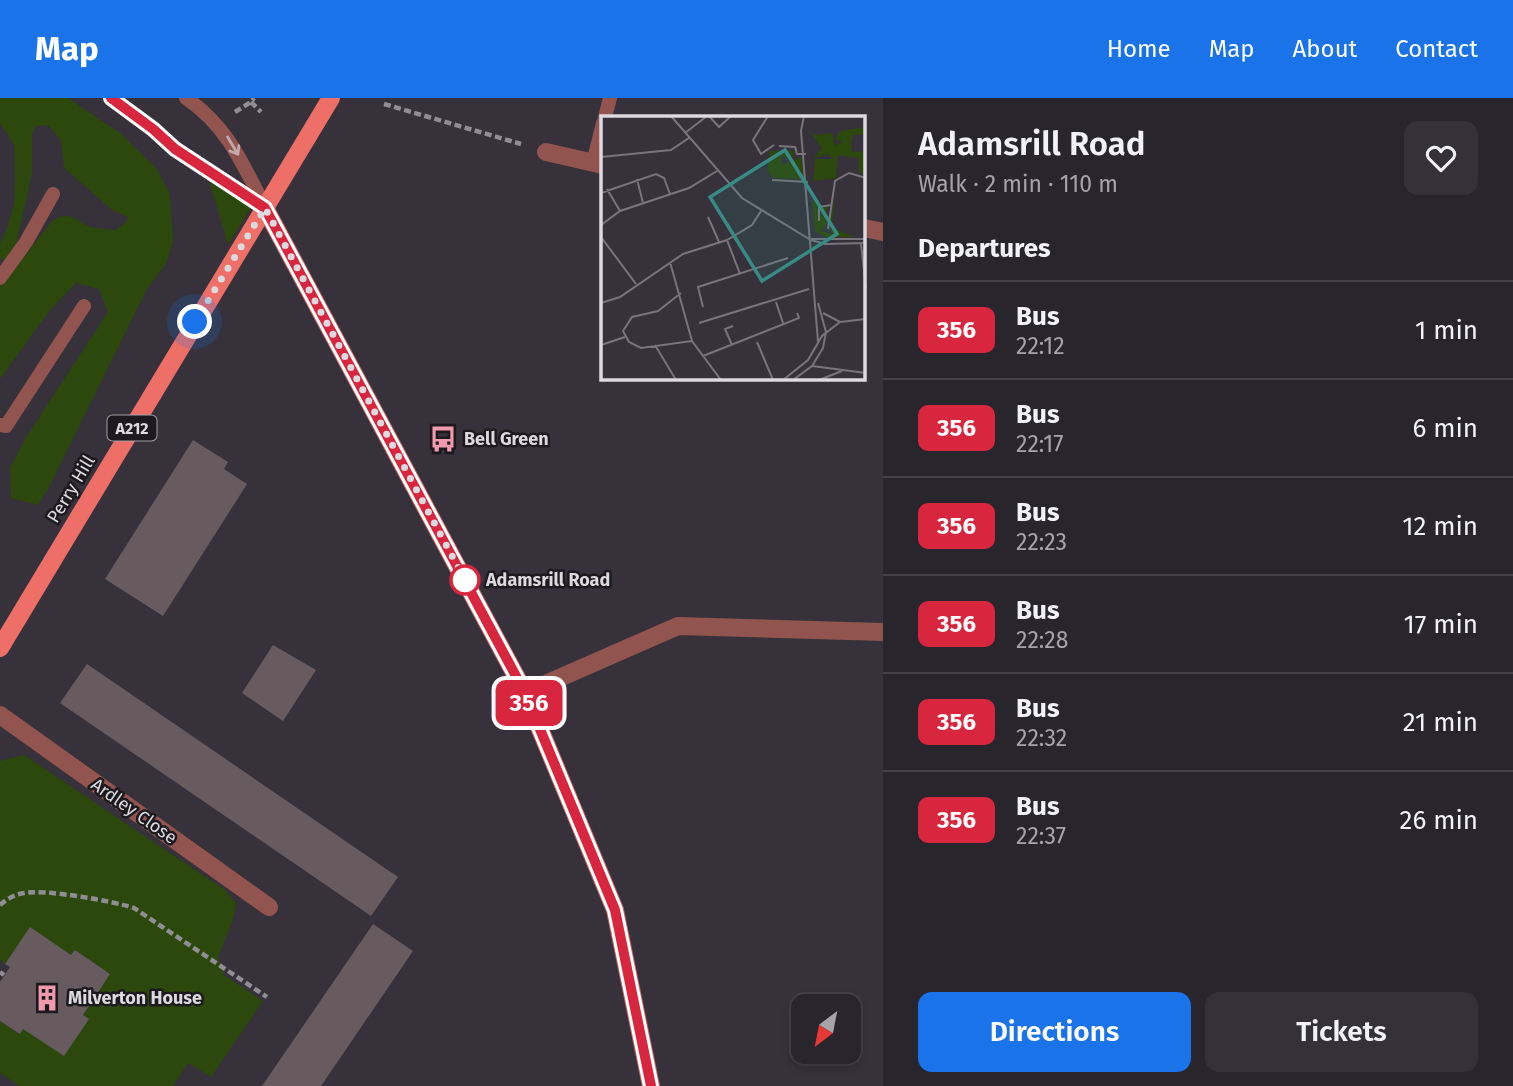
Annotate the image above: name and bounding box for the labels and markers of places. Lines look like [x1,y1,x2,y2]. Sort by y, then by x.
bus stop icon: Bell Green [428,424,458,454]
place label: Bell Green [464,428,549,450]
marker: Adamsrill Road [450,565,480,595]
place label: Adamsrill Road [485,569,610,591]
building icon: Milverton House [32,983,62,1013]
place label: Milverton House [68,987,202,1009]

